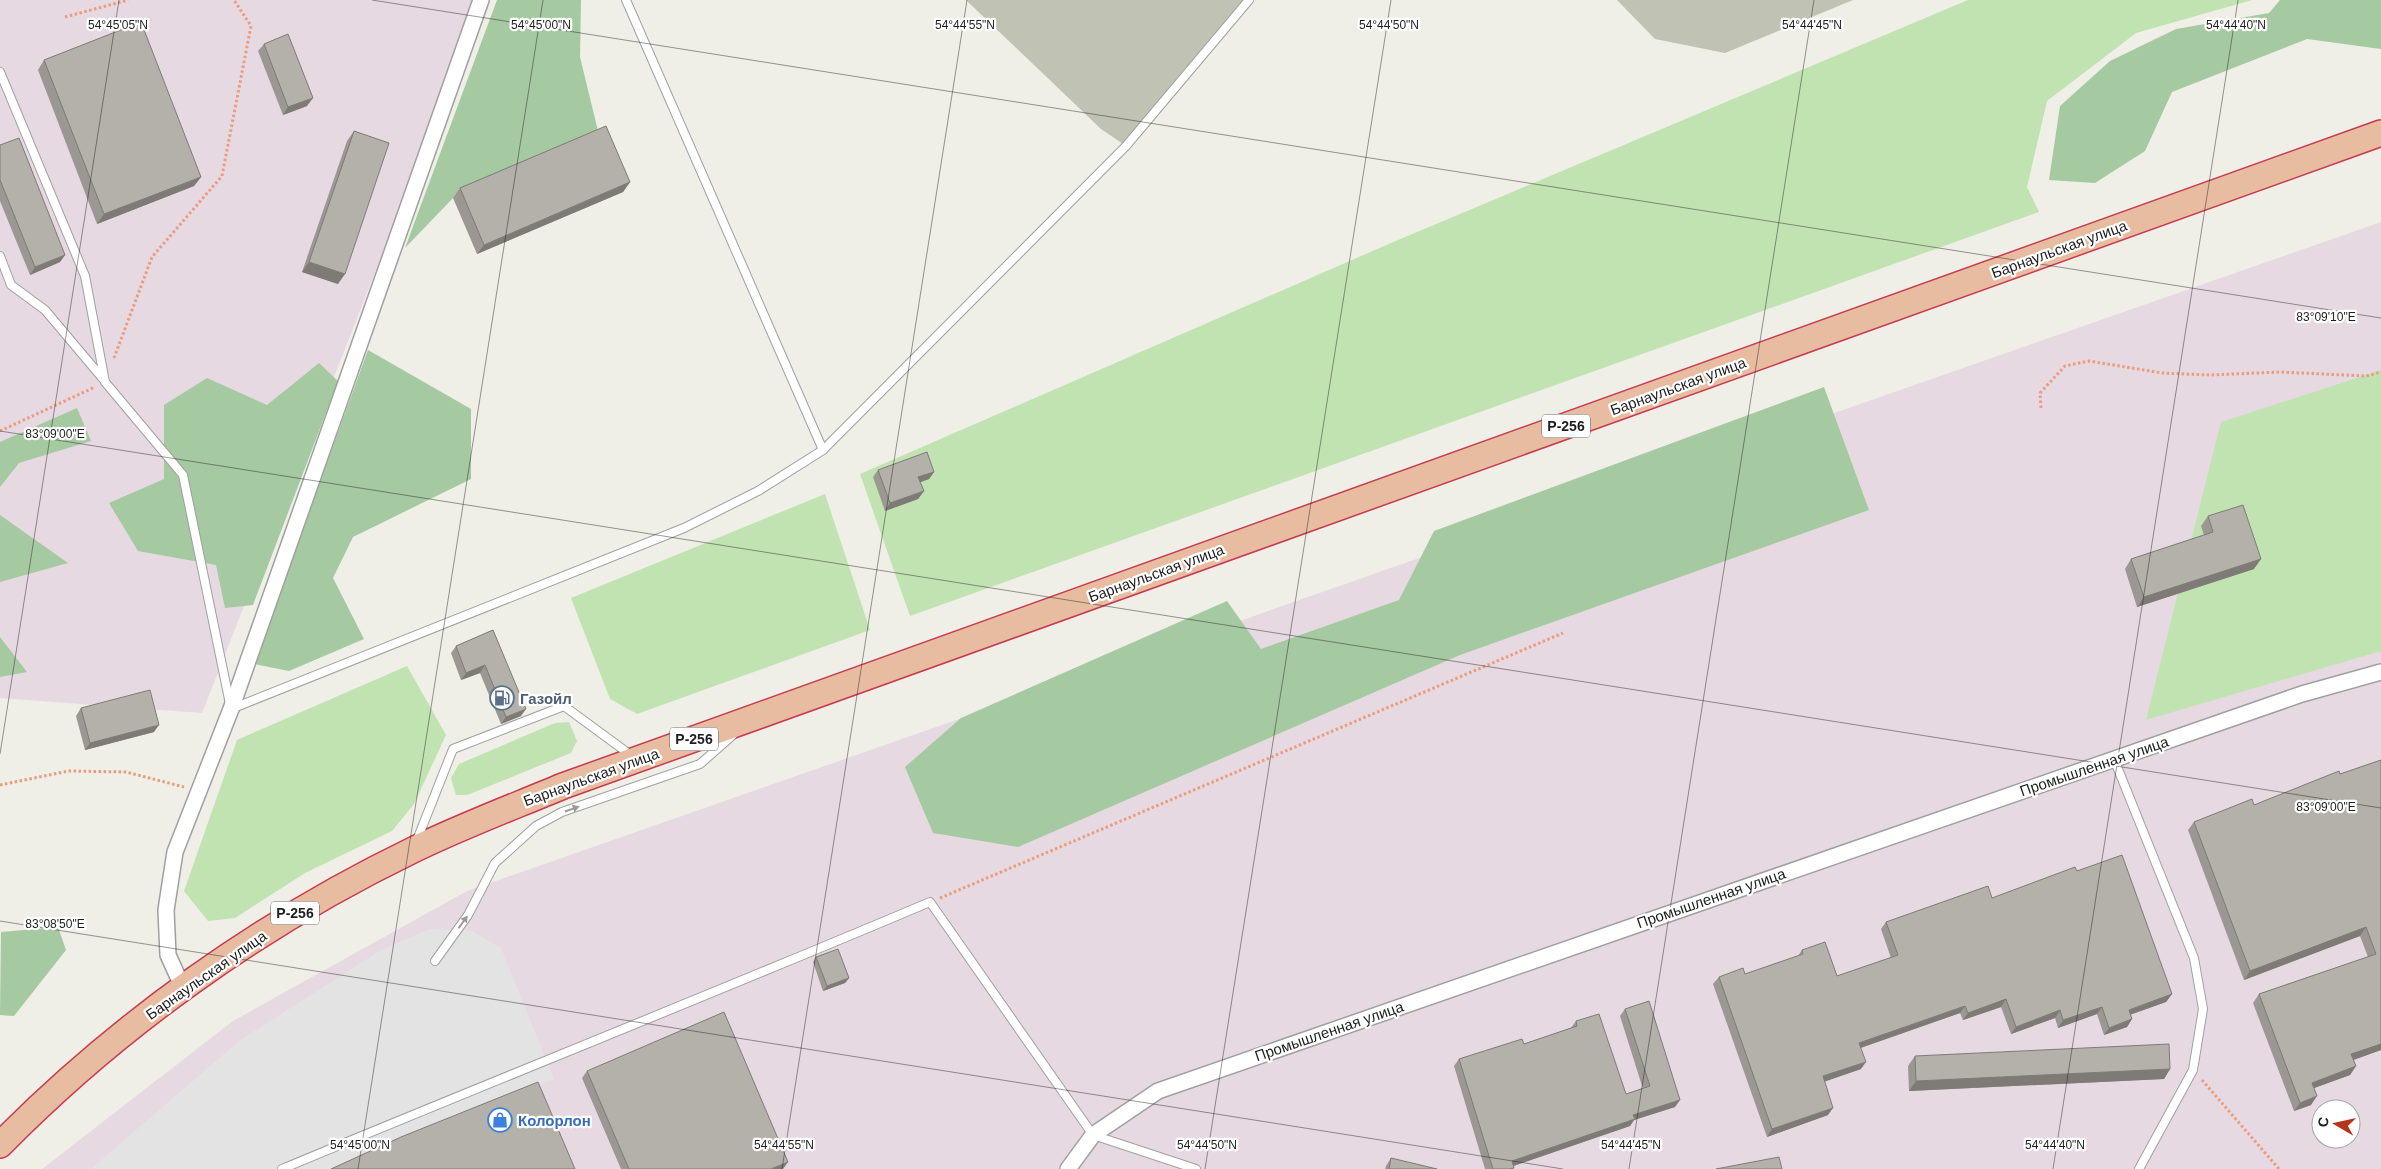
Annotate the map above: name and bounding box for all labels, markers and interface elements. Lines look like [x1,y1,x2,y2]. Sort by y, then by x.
text: 54°45'05"N [88,18,148,32]
text: 54°45'00"N [511,18,571,32]
text: 54°44'55"N [935,18,995,32]
text: 54°44'50"N [1359,18,1419,32]
text: 54°44'45"N [1782,18,1842,32]
text: 54°44'40"N [2206,18,2266,32]
street label: Барнаульская улица [1989,216,2130,281]
text: 83°09'10"E [2296,310,2356,324]
street label: Барнаульская улица [1608,353,1749,418]
road number: Р-256 [1542,414,1590,438]
text: 83°09'00"E [25,427,85,441]
street label: Барнаульская улица [1086,540,1227,605]
fuel station icon: Газойл [489,685,515,711]
place label: Газойл [520,690,572,707]
road number: Р-256 [670,728,718,751]
street label: Промышленная улица [2017,732,2171,799]
street label: Барнаульская улица [521,744,662,809]
text: 83°09'00"E [2296,800,2356,814]
one-way arrow [565,805,580,813]
street label: Промышленная улица [1634,864,1788,931]
road number: Р-256 [271,901,319,924]
one-way arrow [458,915,468,929]
text: 83°08'50"E [25,917,85,931]
street label: Барнаульская улица [143,927,270,1023]
street label: Промышленная улица [1252,997,1406,1064]
north arrow [2311,1099,2361,1149]
shop icon: Колорлон [487,1107,513,1133]
place label: Колорлон [518,1112,591,1129]
text: С [2314,1116,2332,1128]
text: 54°45'00"N [330,1138,390,1152]
text: 54°44'55"N [754,1138,814,1152]
text: 54°44'50"N [1177,1138,1237,1152]
text: 54°44'45"N [1601,1138,1661,1152]
text: 54°44'40"N [2025,1138,2085,1152]

